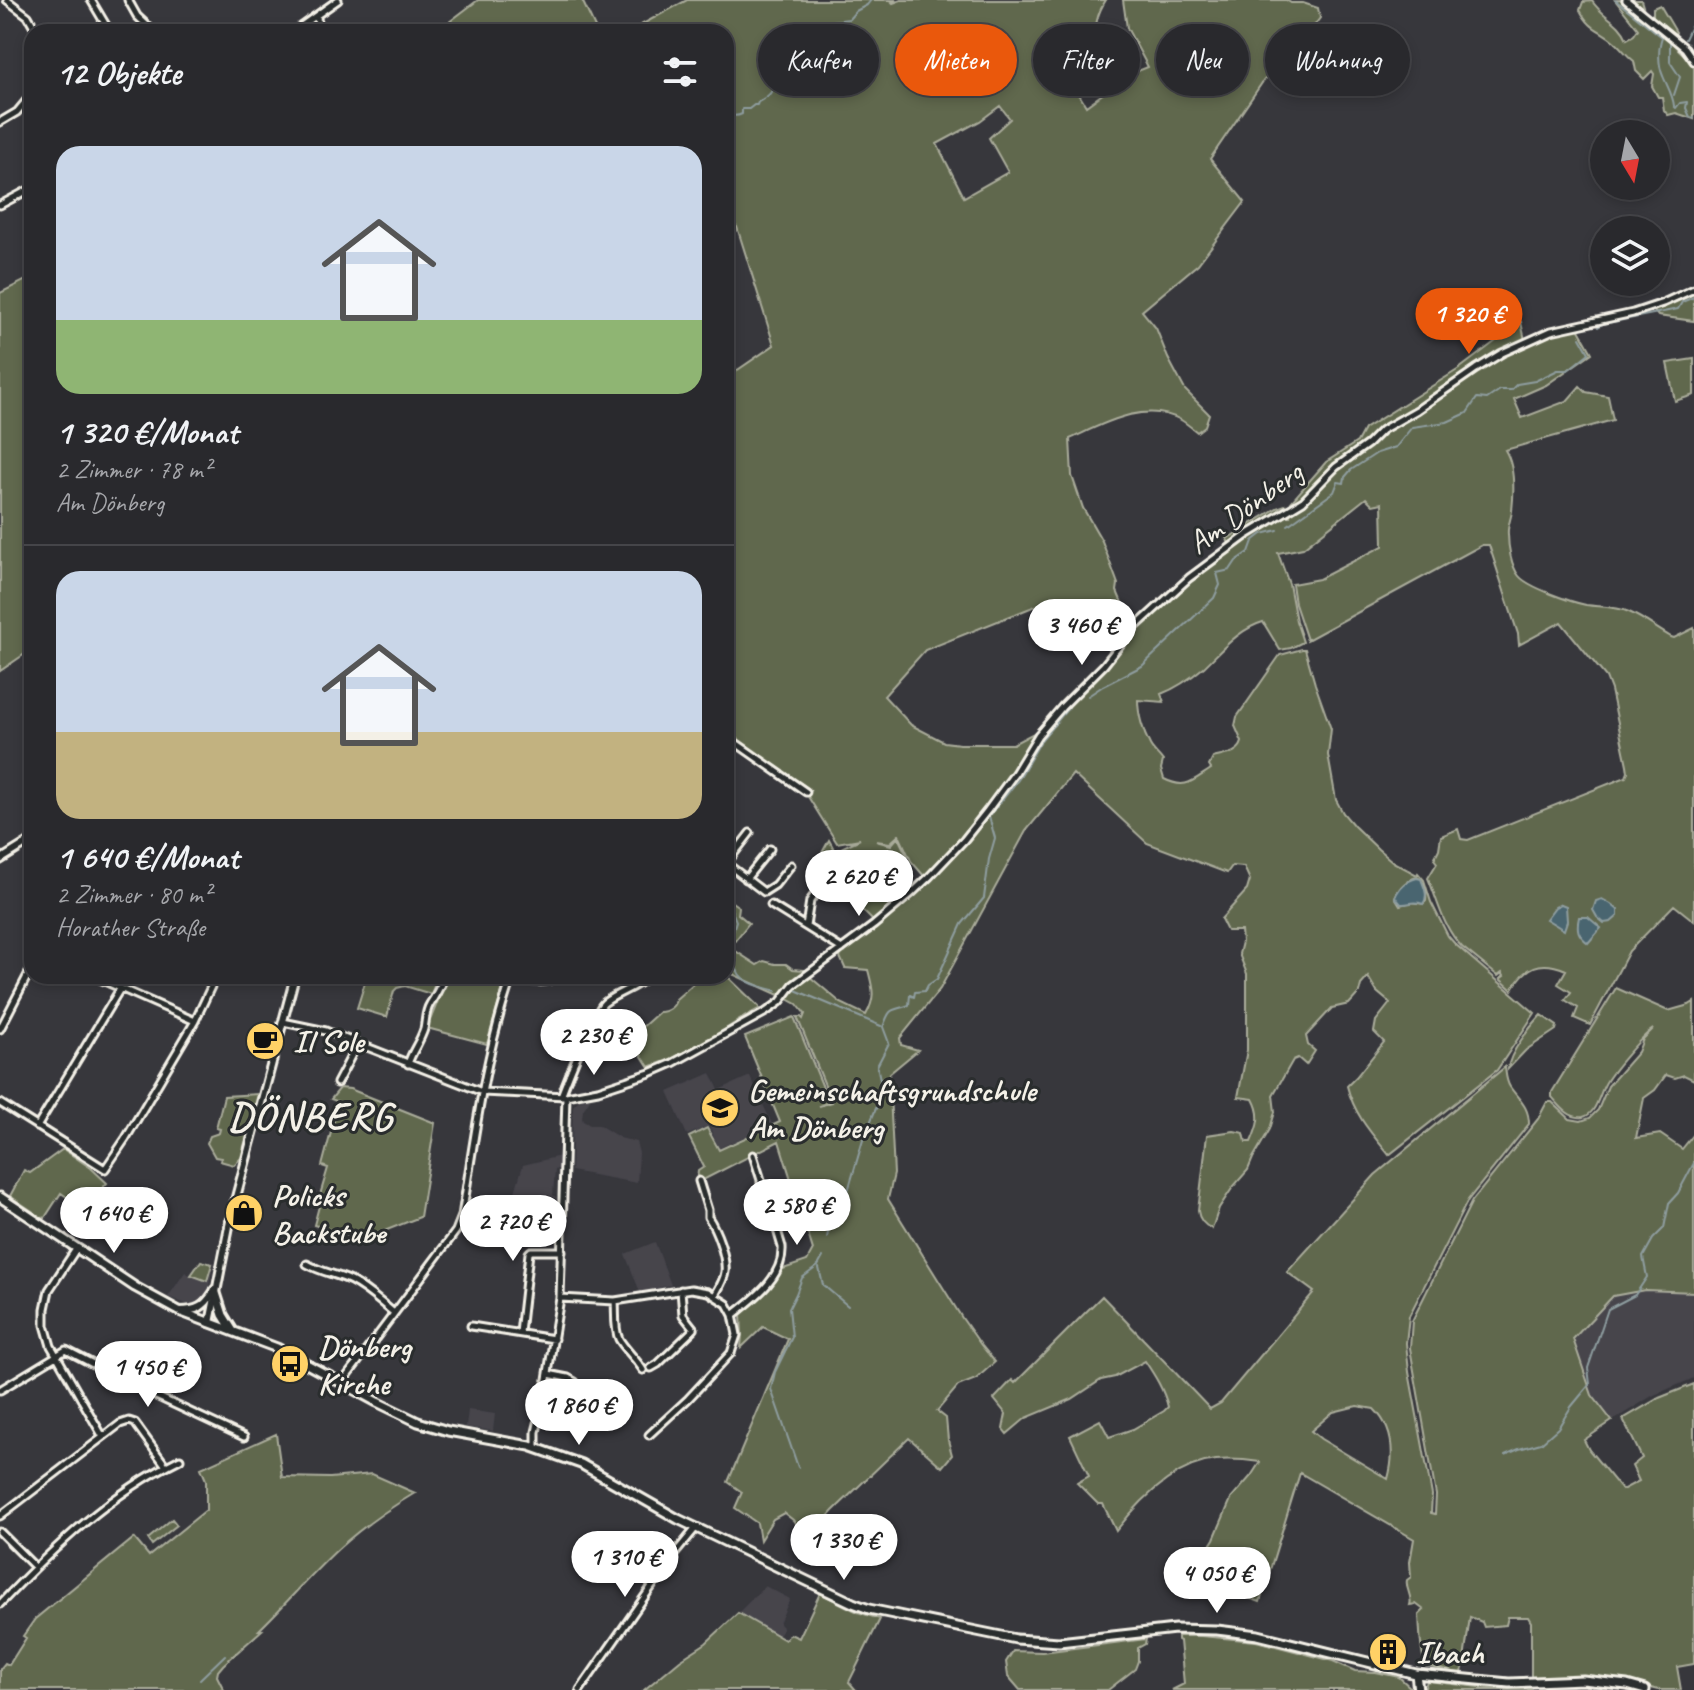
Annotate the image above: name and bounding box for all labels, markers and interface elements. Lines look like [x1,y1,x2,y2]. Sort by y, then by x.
chip: Kaufen [758,24,879,96]
chip: Mieten [895,24,1017,96]
chip: Filter [1033,24,1140,96]
chip: Neu [1156,24,1249,96]
chip: Wohnung [1265,24,1410,96]
icon: filters [658,50,702,94]
text: 12 Objekte [56,51,181,94]
north arrow [1590,120,1670,200]
map controls [1590,120,1670,296]
icon: home [307,198,451,342]
button: layers [1590,216,1670,296]
pin: 1 320 € [1395,288,1543,356]
text: 1 320 € [1433,297,1505,330]
text: 1 320 €/Monat [56,410,238,453]
street label: Am Dönberg [1179,451,1313,563]
text: 2 Zimmer · 78 m² [56,453,211,486]
text: Am Dönberg [56,486,164,519]
pin: 3 460 € [1008,599,1156,667]
text: 3 460 € [1046,608,1118,641]
icon: home [307,623,451,767]
text: 1 640 €/Monat [56,835,239,878]
pin: 2 620 € [785,850,933,918]
text: 2 620 € [823,859,895,892]
text: 2 Zimmer · 80 m² [56,878,211,911]
text: Horather Straße [56,911,205,944]
pin: 2 230 € [520,1009,668,1077]
text: 2 230 € [558,1018,630,1051]
cafe icon: Il Sole [244,1020,286,1062]
place label: Il Sole [293,1021,366,1062]
place label: Gemeinschaftsgrundschule Am Dönberg [748,1070,1039,1148]
school or university icon: Gemeinschaftsgrundschule Am Dönberg [699,1087,741,1129]
district label: DÖNBERG [228,1091,397,1141]
place label: Policks Backstube [272,1175,387,1253]
pin: 2 580 € [723,1179,871,1247]
pin: 1 640 € [40,1187,188,1255]
text: 2 580 € [762,1188,832,1221]
shop icon: Policks Backstube [223,1192,265,1234]
pin: 2 720 € [439,1195,587,1263]
text: 1 640 € [78,1196,150,1229]
text: 2 720 € [478,1204,548,1237]
place label: Dönberg Kirche [318,1326,413,1404]
pin: 1 450 € [74,1341,222,1409]
bus stop icon: Dönberg Kirche [269,1343,311,1385]
text: 1 450 € [113,1350,183,1383]
pin: 1 860 € [505,1379,653,1447]
text: 1 860 € [543,1388,615,1421]
pin: 1 330 € [770,1514,918,1582]
text: 1 330 € [808,1523,880,1556]
pin: 1 310 € [551,1531,699,1599]
text: 1 310 € [589,1540,661,1573]
pin: 4 050 € [1143,1547,1291,1615]
text: 4 050 € [1182,1556,1252,1589]
building icon: Ibach [1367,1631,1409,1673]
place label: Ibach [1416,1632,1485,1673]

